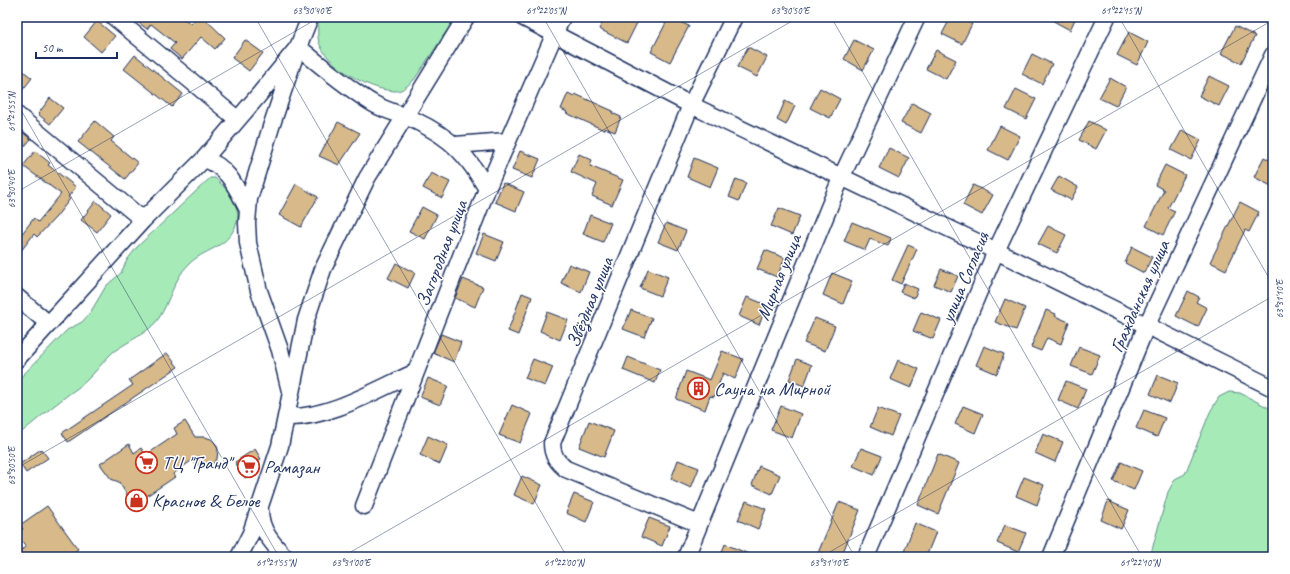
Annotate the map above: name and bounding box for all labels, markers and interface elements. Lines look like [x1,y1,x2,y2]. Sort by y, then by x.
text: 63°30'40"E [293,4,333,17]
text: 61°22'05"N [526,4,568,17]
text: 63°30'50"E [771,4,811,17]
text: 61°22'15"N [1101,4,1143,17]
scale bar [36,34,117,60]
text: 50 m [42,40,64,56]
text: 61°21'55"N [5,90,18,132]
text: 63°30'40"E [5,168,18,208]
street label: Загородная улица [411,196,474,310]
street label: улица Согласия [935,227,995,327]
street label: Мирная улица [751,229,808,324]
street label: Гражданская улица [1105,235,1176,356]
street label: Звёздная улица [561,252,619,351]
text: 63°31'10"E [1273,278,1286,318]
building icon: Сауна на Мирной [686,375,712,401]
place label: Сауна на Мирной [714,377,831,401]
text: 63°30'50"E [5,445,18,485]
supermarket icon: ТЦ "Гранд" [134,449,160,475]
place label: ТЦ "Гранд" [162,451,235,475]
supermarket icon: Рамазан [235,453,261,479]
place label: Рамазан [264,455,321,479]
shop icon: Красное & Белое [124,487,150,513]
place label: Красное & Белое [152,489,261,513]
text: 61°21'55"N [256,556,298,569]
text: 63°31'00"E [332,556,372,569]
text: 61°22'00"N [544,556,586,569]
text: 63°31'10"E [810,556,850,569]
text: 61°22'10"N [1120,556,1162,569]

